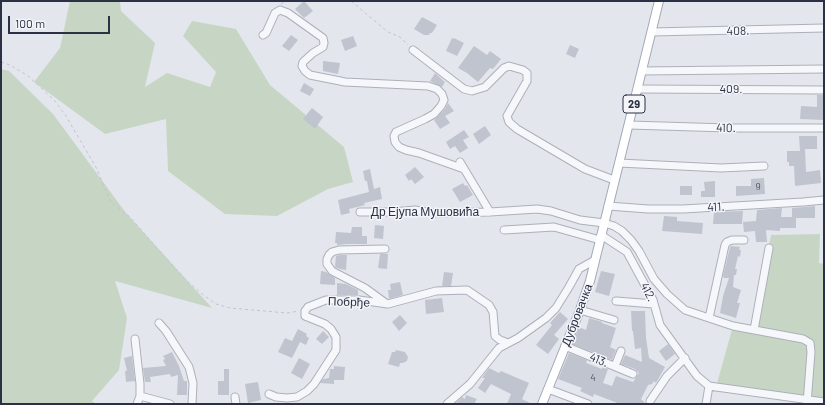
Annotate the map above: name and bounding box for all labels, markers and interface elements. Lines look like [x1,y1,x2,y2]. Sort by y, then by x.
scale bar [10,8,112,34]
text: 100 m [15,16,45,30]
street label: 408. [726,24,750,38]
street label: 409. [720,82,742,96]
road number: 29 [623,95,645,113]
street label: 410. [716,121,736,135]
house number: 9 [755,181,761,193]
street label: 411. [707,199,725,215]
street label: Др Ејупа Мушовића [371,205,479,219]
street label: 412. [637,280,659,304]
street label: Дубровачка [558,282,596,348]
street label: Побрђе [328,294,370,310]
street label: 413. [587,350,611,370]
house number: 4 [590,372,596,384]

